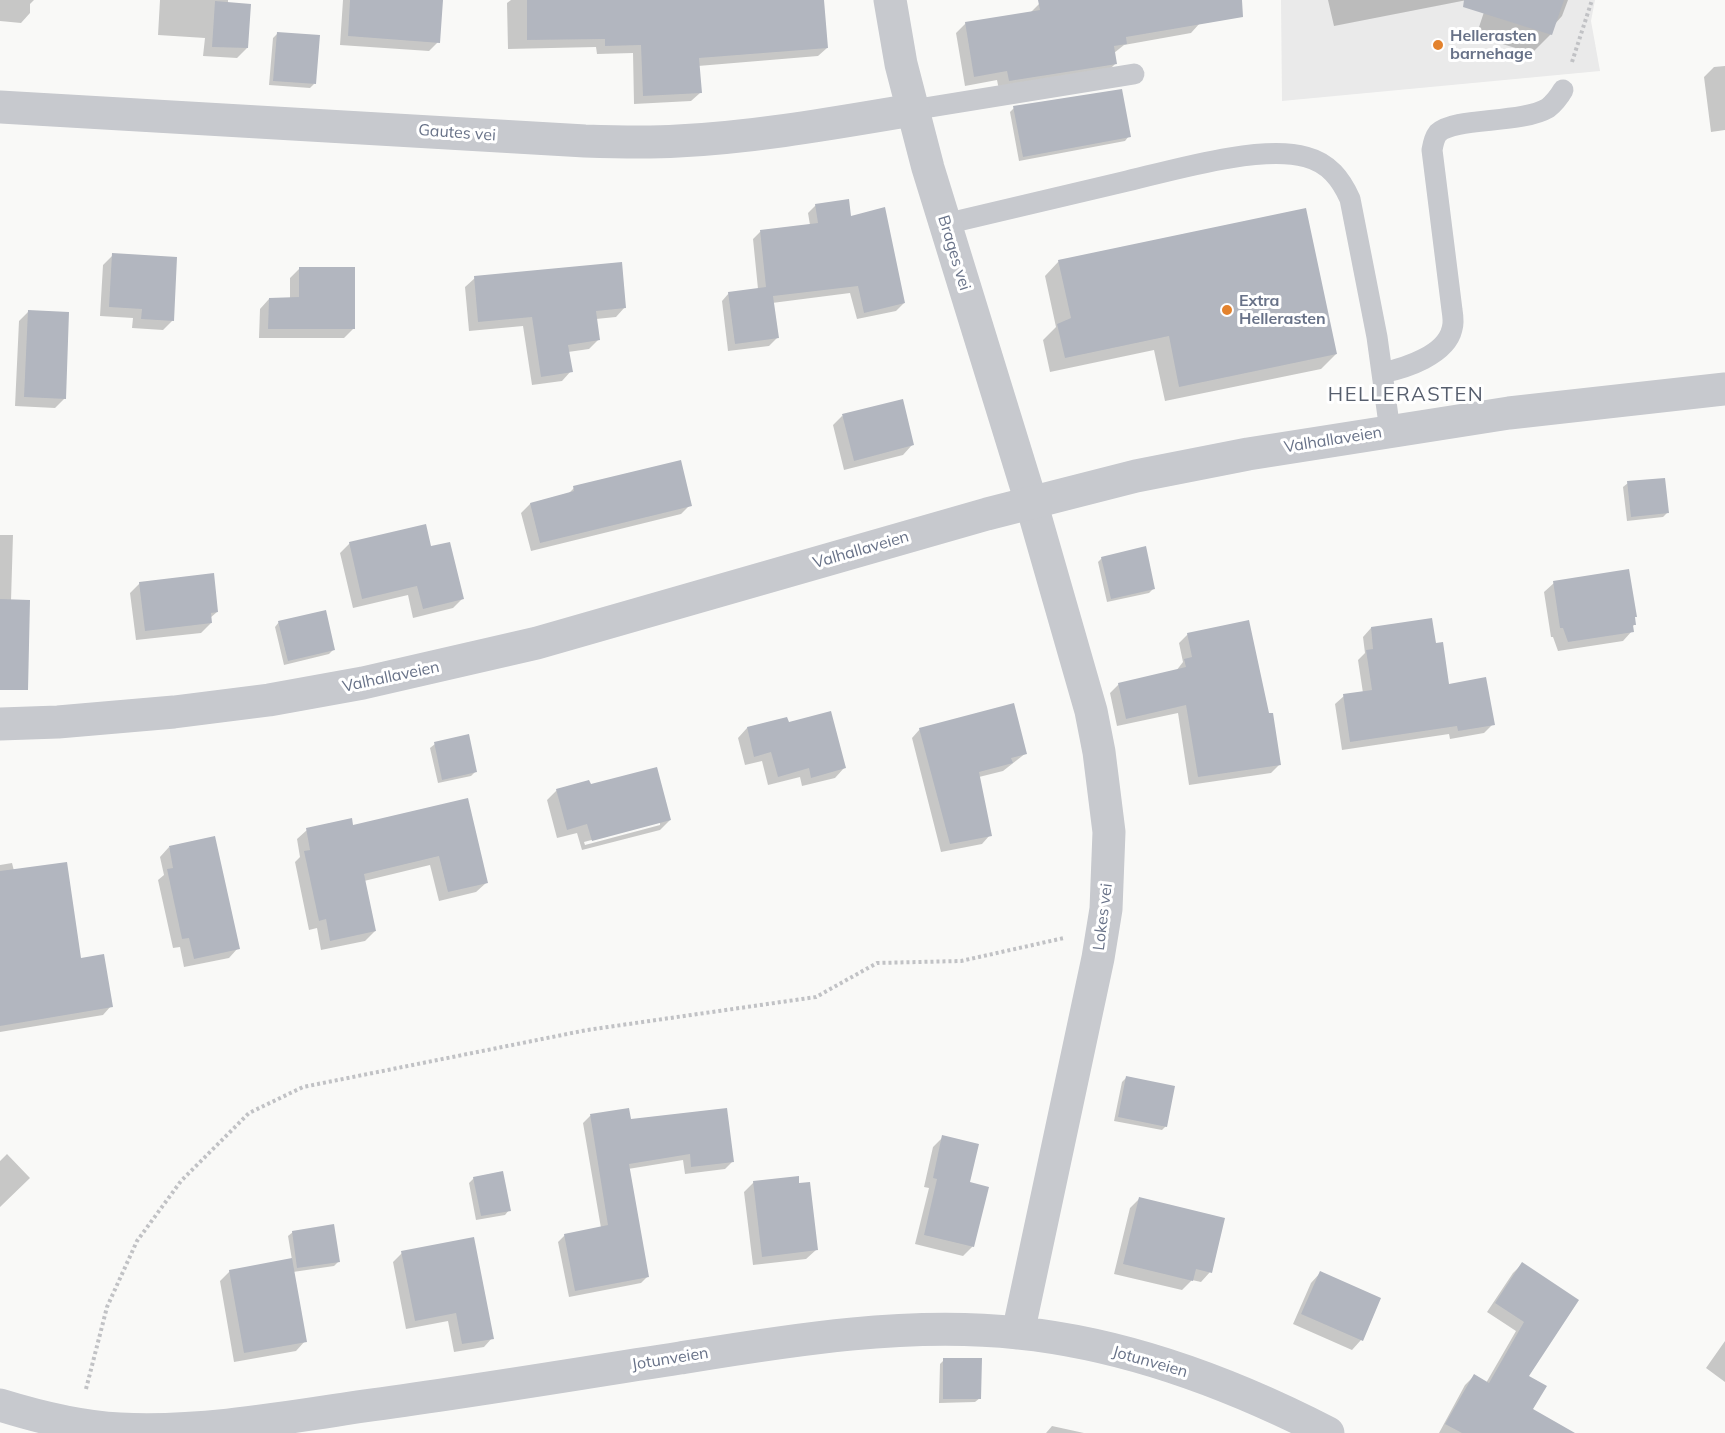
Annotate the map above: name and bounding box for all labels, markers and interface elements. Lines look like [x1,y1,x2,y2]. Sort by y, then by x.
place label: Hellerasten barnehage [1450,26,1537,64]
marker: Hellerasten barnehage [1431,38,1445,52]
street label: Gautes vei [418,121,496,145]
street label: Brages vei [933,213,975,293]
place label: Extra Hellerasten [1239,291,1326,329]
marker: Extra Hellerasten [1220,303,1234,317]
district label: HELLERASTEN [1328,383,1484,407]
street label: Valhallaveien [1283,423,1383,457]
street label: Valhallaveien [811,527,911,573]
street label: Valhallaveien [341,657,441,697]
street label: Lokes vei [1089,882,1117,952]
street label: Jotunveien [1110,1342,1190,1382]
street label: Jotunveien [630,1343,710,1375]

